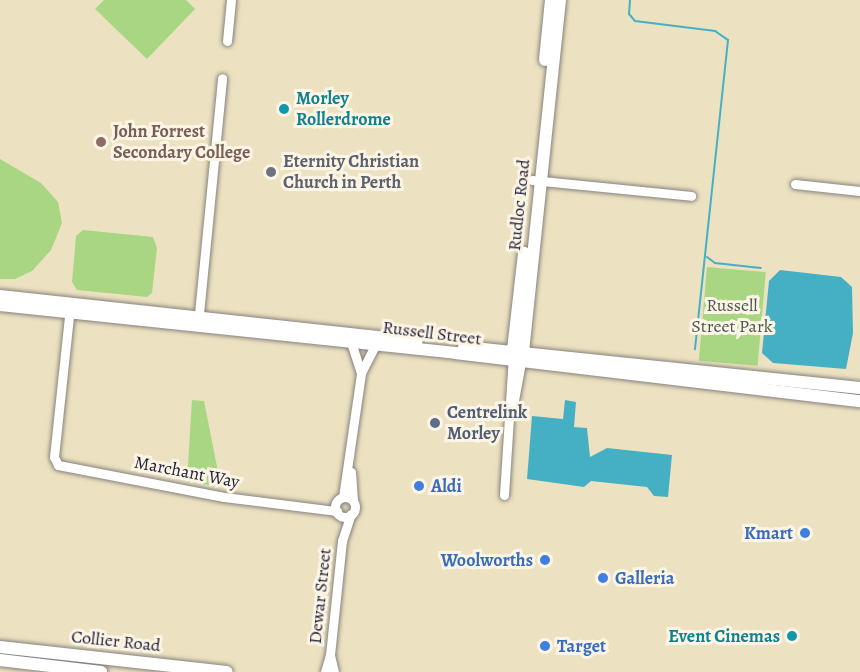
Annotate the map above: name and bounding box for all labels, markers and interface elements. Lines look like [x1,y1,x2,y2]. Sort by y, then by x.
place label: Morley Rollerdrome [296,88,391,130]
marker: Morley Rollerdrome [277,102,291,116]
place label: John Forrest Secondary College [113,121,250,164]
marker: John Forrest Secondary College [94,135,108,149]
place label: Eternity Christian Church in Perth [283,151,419,194]
street label: Rudloc Road [503,158,535,252]
marker: Eternity Christian Church in Perth [264,165,278,179]
park label: Russell Street Park [691,295,773,338]
street label: Russell Street [381,316,483,350]
place label: Centrelink Morley [447,402,527,444]
marker: Centrelink Morley [428,416,442,430]
street label: Marchant Way [133,451,241,493]
place label: Aldi [431,475,462,497]
marker: Aldi [412,479,426,493]
place label: Kmart [744,522,793,544]
marker: Kmart [798,526,812,540]
street label: Dewar Street [304,547,336,645]
place label: Woolworths [441,549,533,571]
marker: Woolworths [538,553,552,567]
place label: Galleria [615,567,674,589]
marker: Galleria [596,571,610,585]
place label: Event Cinemas [668,625,780,647]
street label: Collier Road [70,626,162,656]
marker: Event Cinemas [785,629,799,643]
place label: Target [557,635,606,657]
marker: Target [538,639,552,653]

